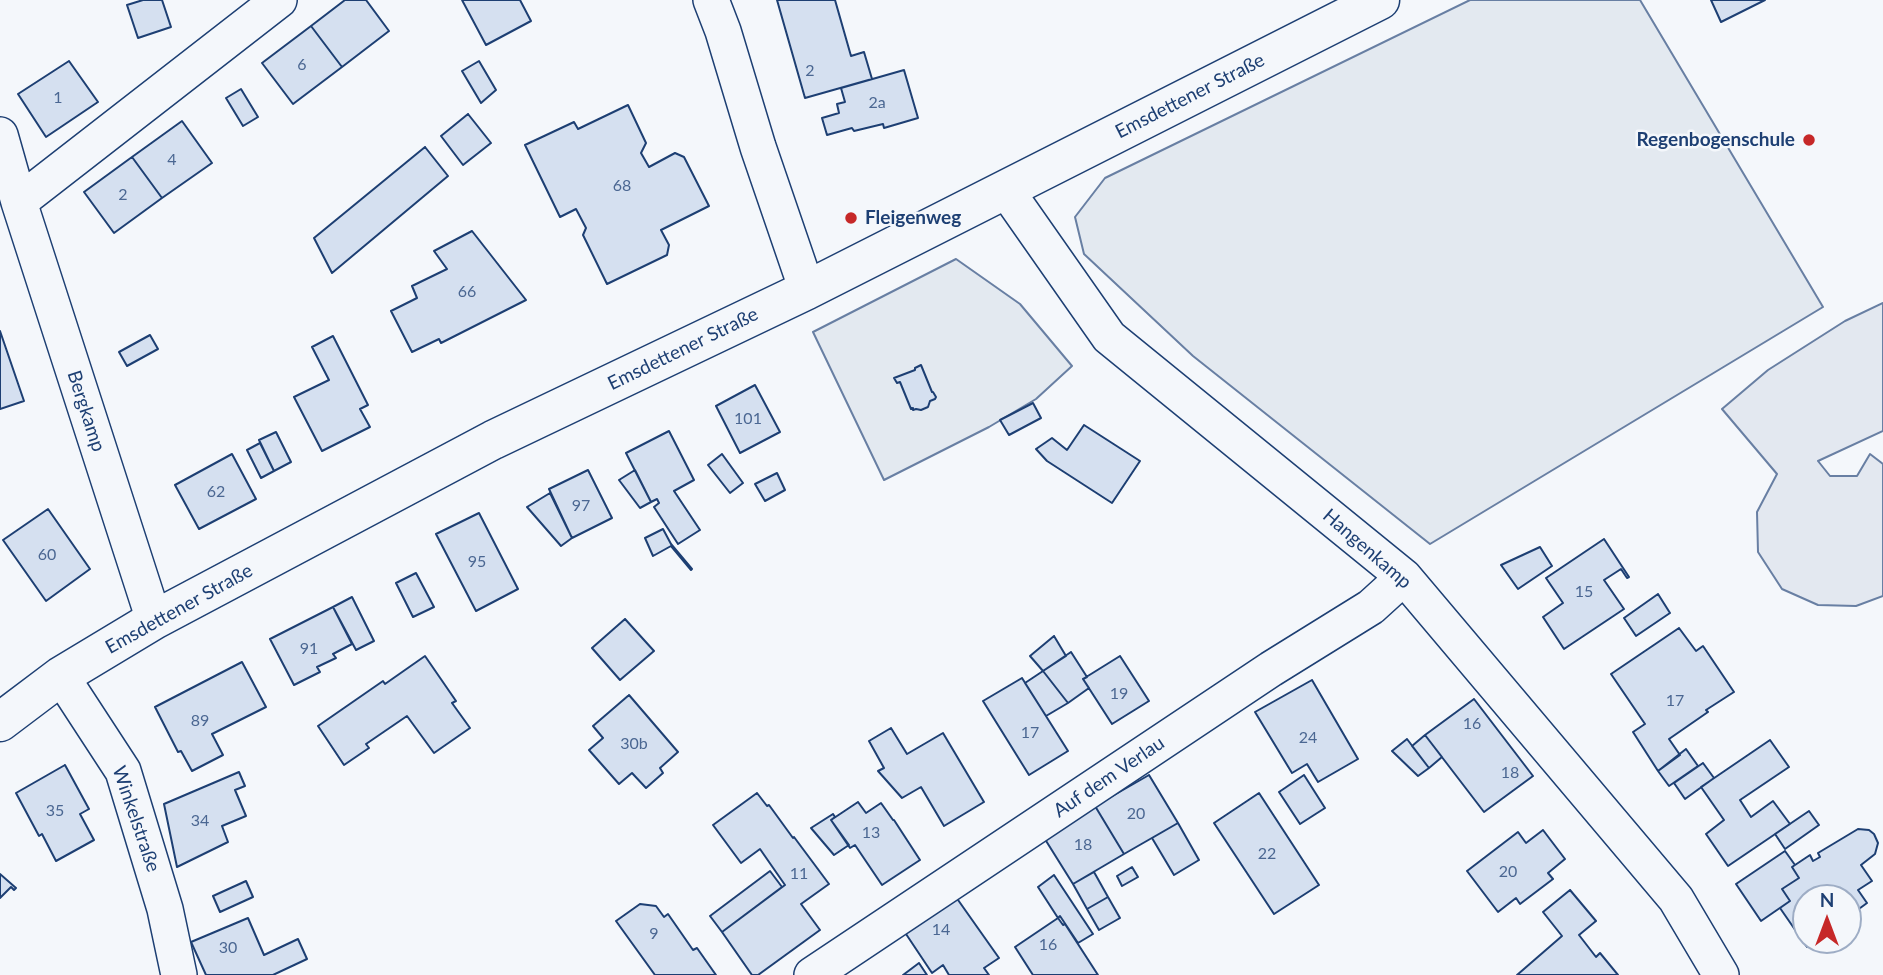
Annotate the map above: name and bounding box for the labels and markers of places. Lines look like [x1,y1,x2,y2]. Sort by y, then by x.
place label: Regenbogenschule [1636,129,1795,151]
marker: Regenbogenschule [1801,132,1817,148]
place label: Fleigenweg [865,207,961,229]
marker: Fleigenweg [843,210,859,226]

